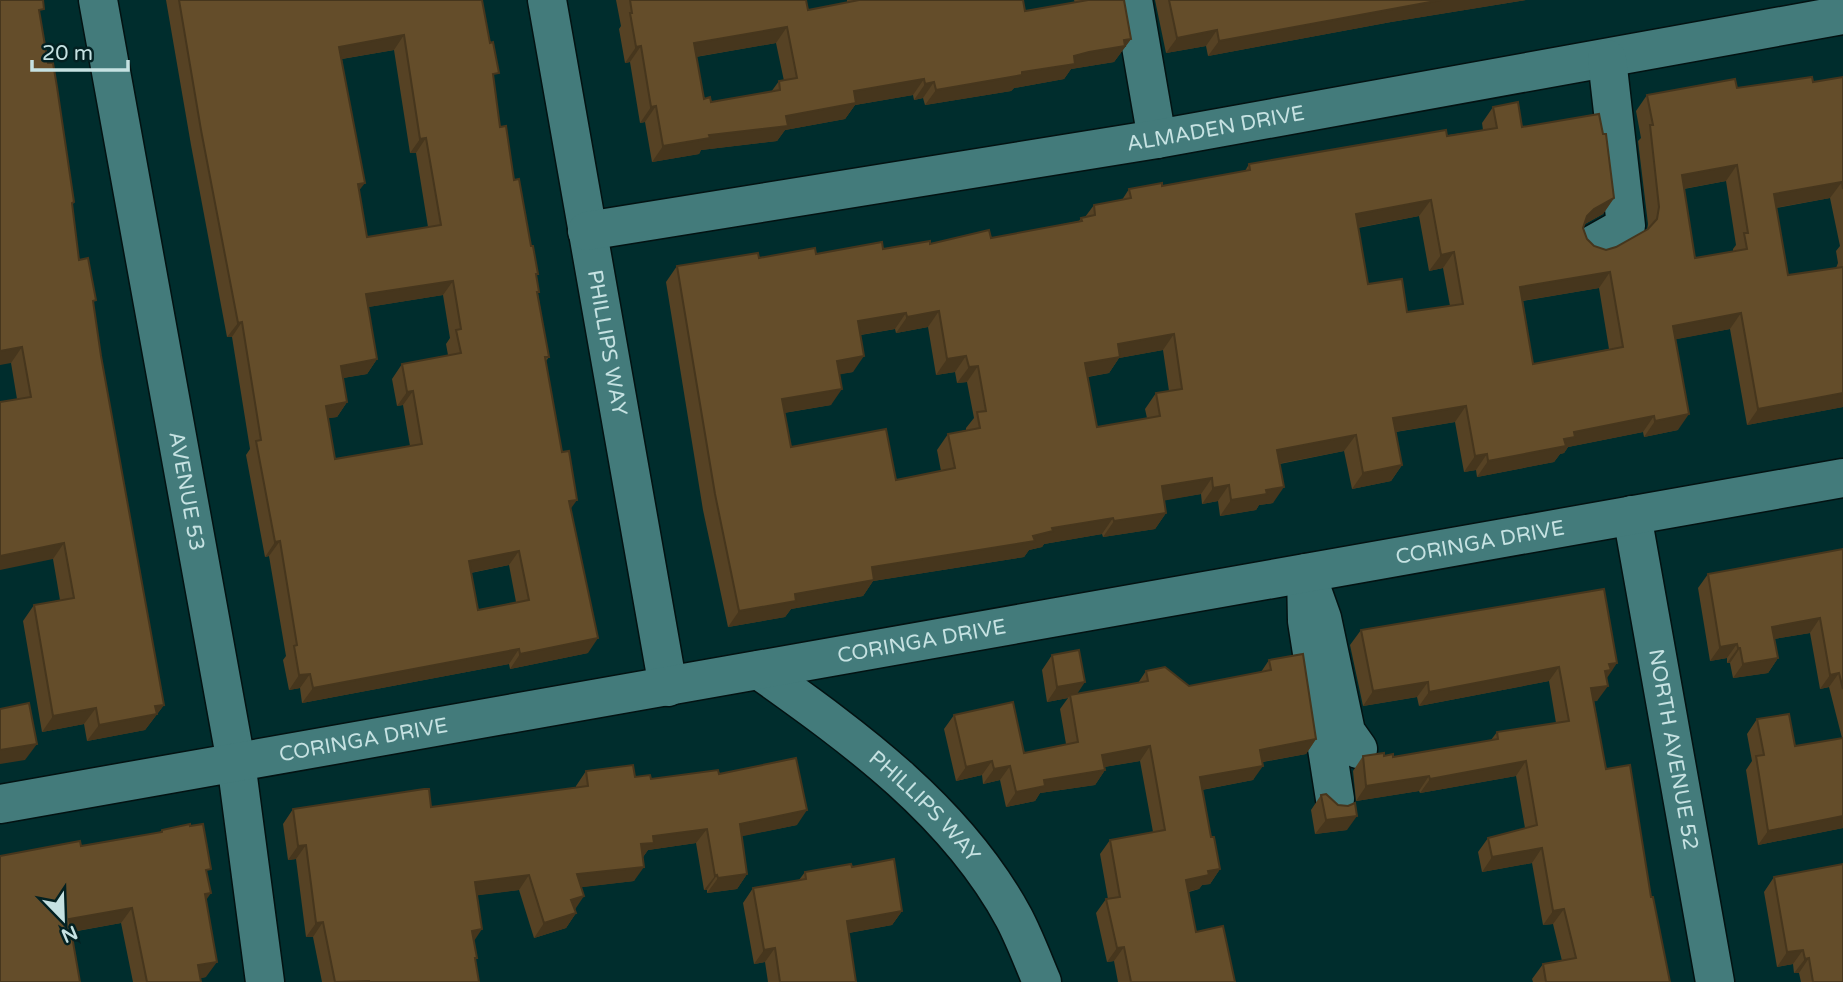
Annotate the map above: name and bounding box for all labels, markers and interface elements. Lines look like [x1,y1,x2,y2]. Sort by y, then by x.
scale bar [32,28,128,72]
text: 20 m [42,41,93,66]
street label: ALMADEN DRIVE [1125,101,1307,157]
street label: PHILLIPS WAY [582,268,632,418]
street label: AVENUE 53 [163,429,209,553]
street label: CORINGA DRIVE [1394,516,1566,570]
street label: CORINGA DRIVE [835,614,1008,669]
street label: NORTH AVENUE 52 [1643,647,1703,852]
street label: CORINGA DRIVE [277,713,450,767]
street label: PHILLIPS WAY [864,745,985,867]
north arrow [28,884,98,954]
text: N [58,921,81,947]

